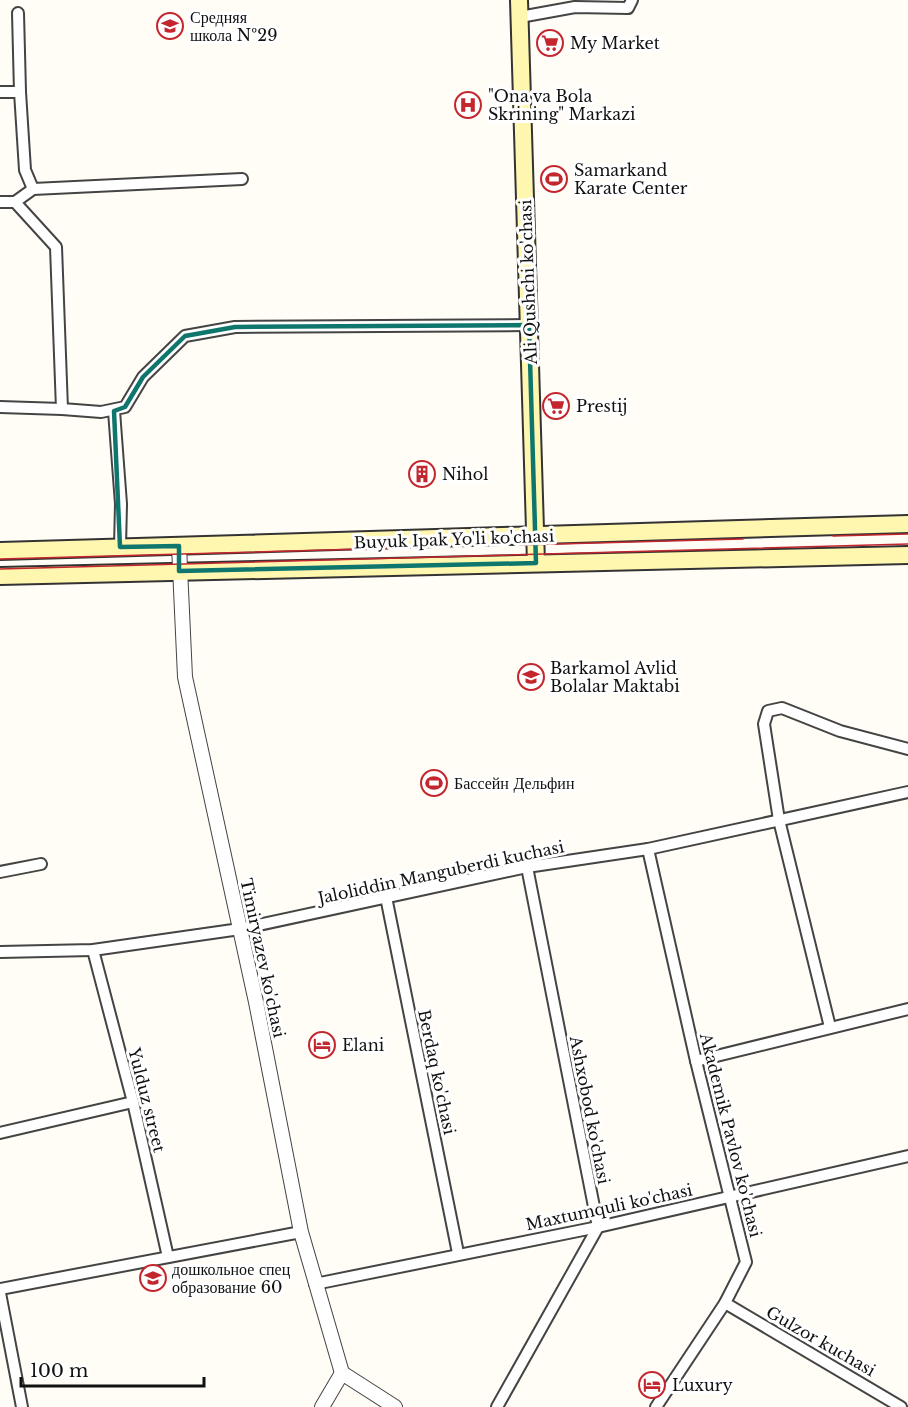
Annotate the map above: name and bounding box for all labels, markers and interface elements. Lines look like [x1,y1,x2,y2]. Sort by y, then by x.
place label: Средняя школа №29 [190,7,277,45]
school or university icon: Средняя школа №29 [155,11,185,41]
supermarket icon: My Market [535,28,565,58]
place label: My Market [570,33,660,53]
place label: "Ona va Bola Skrining" Markazi [488,86,636,124]
hospital icon: "Ona va Bola Skrining" Markazi [453,90,483,120]
place label: Samarkand Karate Center [574,160,688,198]
sports icon: Samarkand Karate Center [539,164,569,194]
street label: Ali Qushchi ko'chasi [515,199,541,366]
supermarket icon: Prestij [541,391,571,421]
place label: Prestij [576,396,627,416]
building icon: Nihol [407,459,437,489]
place label: Nihol [442,464,488,484]
street label: Buyuk Ipak Yo'li ko'chasi [354,525,555,552]
place label: Barkamol Avlid Bolalar Maktabi [550,658,680,696]
school or university icon: Barkamol Avlid Bolalar Maktabi [516,662,546,692]
sports icon: Бассейн Дельфин [419,768,449,798]
place label: Бассейн Дельфин [454,773,575,793]
street label: Jaloliddin Manguberdi kuchasi [314,836,566,908]
street label: Timiryazev ko'chasi [236,876,290,1040]
street label: Berdaq ko'chasi [414,1008,460,1137]
hotel icon: Elani [307,1030,337,1060]
street label: Akademik Pavlov ko'chasi [696,1030,766,1240]
street label: Ashxobod ko'chasi [566,1033,614,1186]
place label: Elani [342,1035,385,1055]
street label: Yulduz street [124,1045,170,1154]
street label: Maxtumquli ko'chasi [524,1179,695,1234]
place label: дошкольное спец образование 60 [172,1259,291,1297]
school or university icon: дошкольное спец образование 60 [138,1263,168,1293]
street label: Gulzor kuchasi [763,1302,880,1381]
scale bar [21,1350,204,1388]
text: 100 m [30,1360,88,1382]
hotel icon: Luxury [637,1370,667,1400]
place label: Luxury [672,1375,733,1395]

